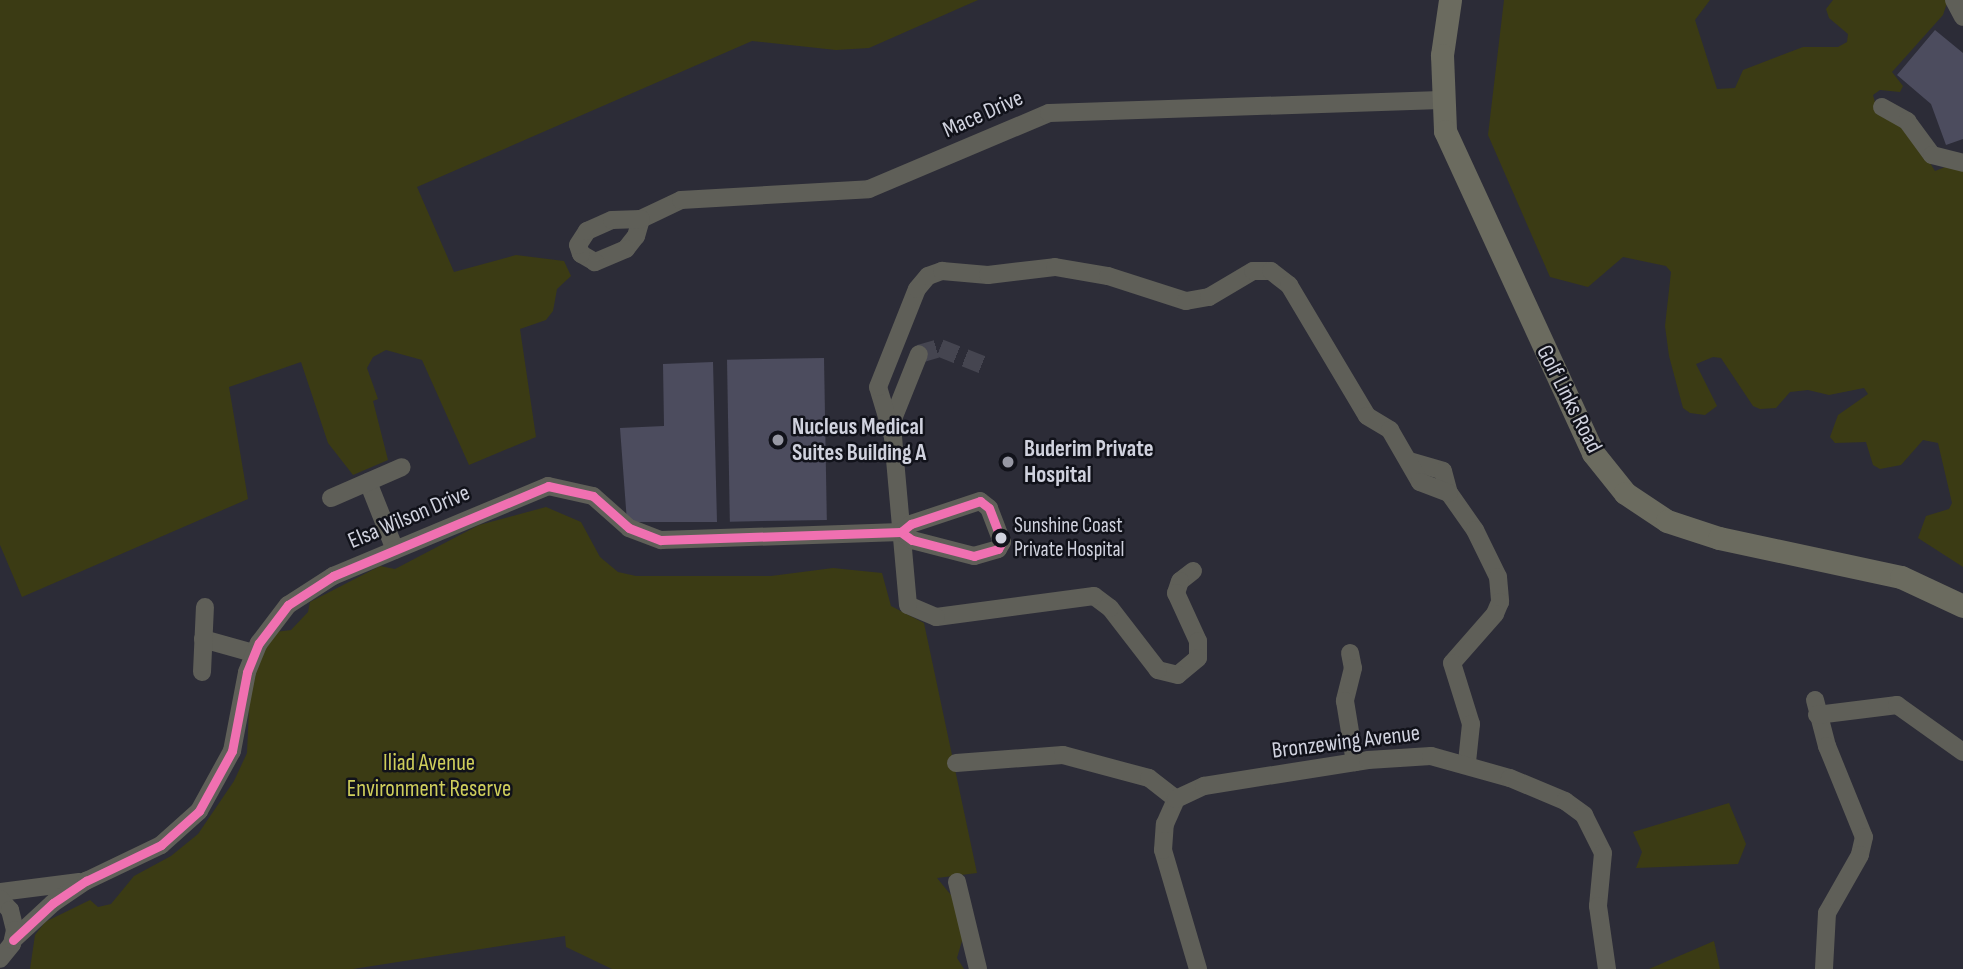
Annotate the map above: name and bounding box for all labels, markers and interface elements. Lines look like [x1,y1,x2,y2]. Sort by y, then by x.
street label: Mace Drive [939,84,1027,144]
street label: Golf Links Road [1530,341,1608,457]
place label: Nucleus Medical Suites Building A [792,413,926,467]
marker: Nucleus Medical Suites Building A [770,432,786,448]
place label: Buderim Private Hospital [1024,435,1154,489]
marker: Buderim Private Hospital [998,452,1018,472]
street label: Elsa Wilson Drive [344,479,474,555]
place label: Sunshine Coast Private Hospital [1014,513,1125,563]
marker: Sunshine Coast Private Hospital [994,531,1008,545]
street label: Bronzewing Avenue [1270,719,1422,765]
park label: Iliad Avenue Environment Reserve [347,749,511,803]

